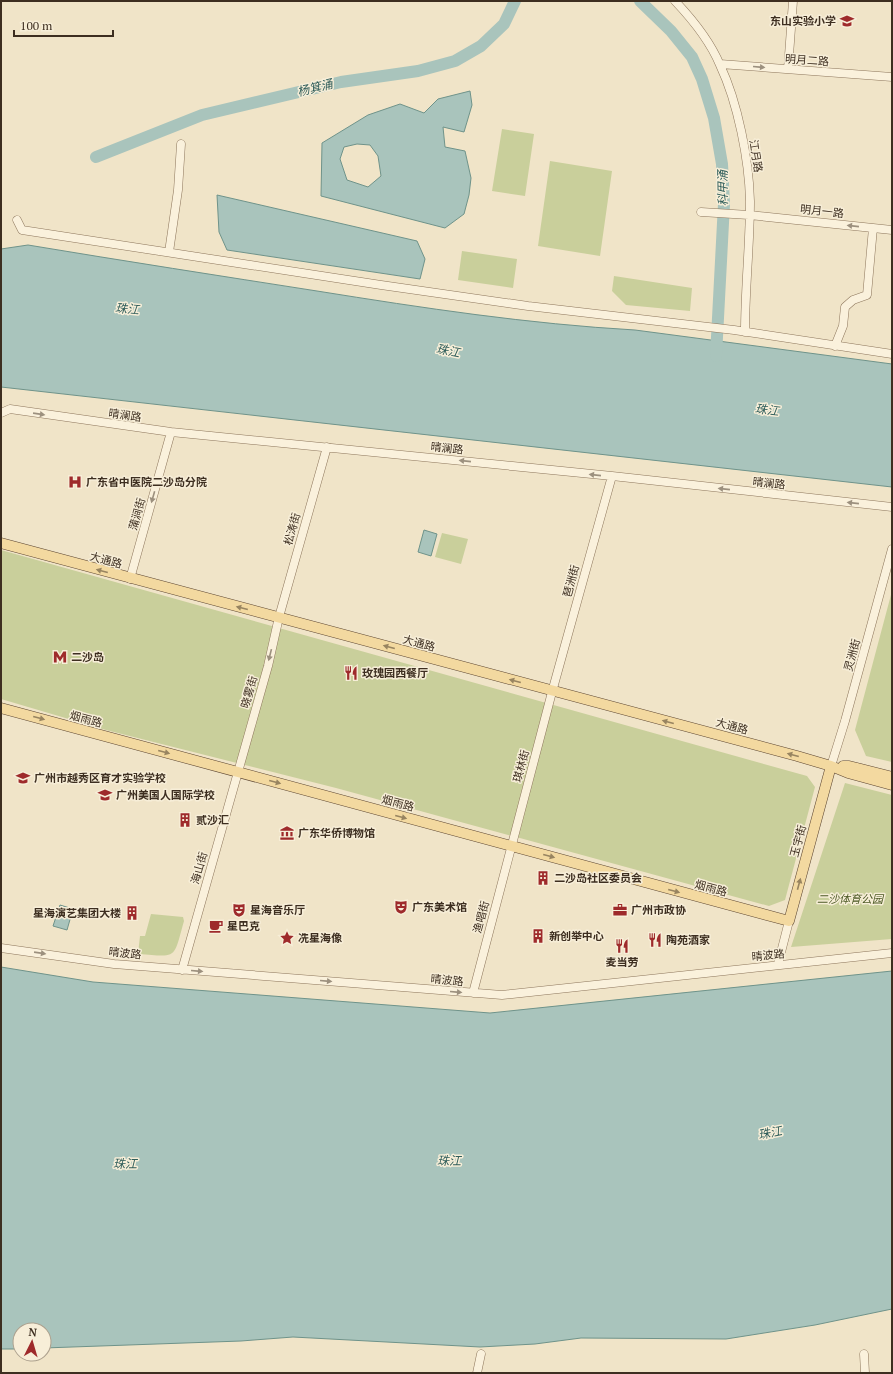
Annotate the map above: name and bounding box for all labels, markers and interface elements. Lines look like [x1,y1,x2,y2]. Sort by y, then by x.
scale bar [14,12,113,38]
school or university icon: 东山实验小学 [839,13,855,29]
place label: 东山实验小学 [770,14,836,28]
text: 100 m [20,18,53,33]
street label: 明月二路 [785,51,829,69]
one-way arrow [753,64,765,70]
water label: 杨箕涌 [296,75,336,99]
street label: 江月路 [747,139,765,173]
water label: 科甲涌 [715,168,730,206]
street label: 明月一路 [799,202,845,220]
one-way arrow [847,223,859,229]
water label: 珠江 [114,300,142,317]
water label: 珠江 [435,341,463,360]
water label: 珠江 [754,401,782,419]
street label: 晴澜路 [108,406,142,424]
one-way arrow [33,411,45,417]
street label: 晴澜路 [430,439,464,457]
one-way arrow [459,458,471,465]
one-way arrow [589,471,601,478]
hospital icon: 广东省中医院二沙岛分院 [67,474,83,490]
street label: 晴澜路 [752,474,786,492]
place label: 广东省中医院二沙岛分院 [86,475,207,489]
one-way arrow [718,485,730,492]
one-way arrow [150,491,156,503]
street label: 蒲涧街 [126,496,148,532]
one-way arrow [847,499,859,506]
street label: 松涛街 [281,511,303,547]
street label: 大通路 [88,549,124,571]
street label: 琶洲街 [560,563,582,599]
one-way arrow [96,568,108,574]
one-way arrow [235,604,248,610]
street label: 大通路 [401,632,437,654]
street label: 灵洲街 [841,637,863,673]
one-way arrow [383,644,395,650]
metro station icon: 二沙岛 [52,649,68,665]
one-way arrow [267,649,273,662]
place label: 二沙岛 [71,650,104,664]
restaurant icon: 玫瑰园西餐厅 [343,665,359,681]
place label: 玫瑰园西餐厅 [362,666,428,680]
street label: 晓雾街 [238,674,260,710]
one-way arrow [509,678,521,684]
street label: 烟雨路 [68,708,104,730]
street label: 大通路 [714,715,750,737]
one-way arrow [32,716,45,722]
one-way arrow [661,718,674,724]
street label: 琪林街 [510,748,532,784]
one-way arrow [158,749,170,755]
one-way arrow [787,752,799,758]
school or university icon: 广州市越秀区育才实验学校 [15,770,31,786]
place label: 广州市越秀区育才实验学校 [34,771,166,785]
one-way arrow [270,779,282,785]
school or university icon: 广州美国人国际学校 [97,787,113,803]
place label: 广州美国人国际学校 [116,788,215,802]
street label: 烟雨路 [380,792,416,814]
building icon: 贰沙汇 [177,812,193,828]
place label: 贰沙汇 [196,813,229,827]
one-way arrow [394,814,407,820]
street label: 玉宇街 [787,823,809,859]
museum icon: 广东华侨博物馆 [279,825,295,841]
place label: 广东华侨博物馆 [298,826,375,840]
street label: 海山街 [188,850,210,886]
one-way arrow [543,853,555,859]
building icon: 二沙岛社区委员会 [535,870,551,886]
place label: 二沙岛社区委员会 [554,871,642,885]
street label: 烟雨路 [693,877,729,899]
one-way arrow [797,877,803,890]
one-way arrow [668,888,680,894]
park label: 二沙体育公园 [817,892,885,906]
theatre icon: 广东美术馆 [393,899,409,915]
street label: 渔唱街 [470,899,492,935]
place label: 广东美术馆 [412,900,467,914]
theatre icon: 星海音乐厅 [231,902,247,918]
office icon: 广州市政协 [612,902,628,918]
place label: 星海音乐厅 [250,903,305,917]
place label: 广州市政协 [631,903,686,917]
building icon: 星海演艺集团大楼 [124,905,140,921]
place label: 星海演艺集团大楼 [33,906,121,920]
cafe icon: 星巴克 [208,918,224,934]
place label: 星巴克 [227,919,260,933]
building icon: 新创举中心 [530,928,546,944]
place label: 新创举中心 [549,929,604,943]
place icon: 冼星海像 [279,930,295,946]
place label: 冼星海像 [298,931,342,945]
restaurant icon: 陶苑酒家 [647,932,663,948]
place label: 陶苑酒家 [666,933,710,947]
restaurant icon: 麦当劳 [614,938,630,954]
street label: 晴波路 [108,944,142,962]
street label: 晴波路 [751,946,785,964]
one-way arrow [34,950,46,956]
place label: 麦当劳 [606,955,639,969]
one-way arrow [191,968,203,974]
street label: 晴波路 [430,972,464,988]
one-way arrow [320,978,332,985]
one-way arrow [450,988,462,995]
water label: 珠江 [757,1122,785,1142]
water label: 珠江 [437,1153,463,1168]
water label: 珠江 [113,1156,139,1171]
north arrow [12,1322,52,1362]
text: N [28,1325,38,1339]

